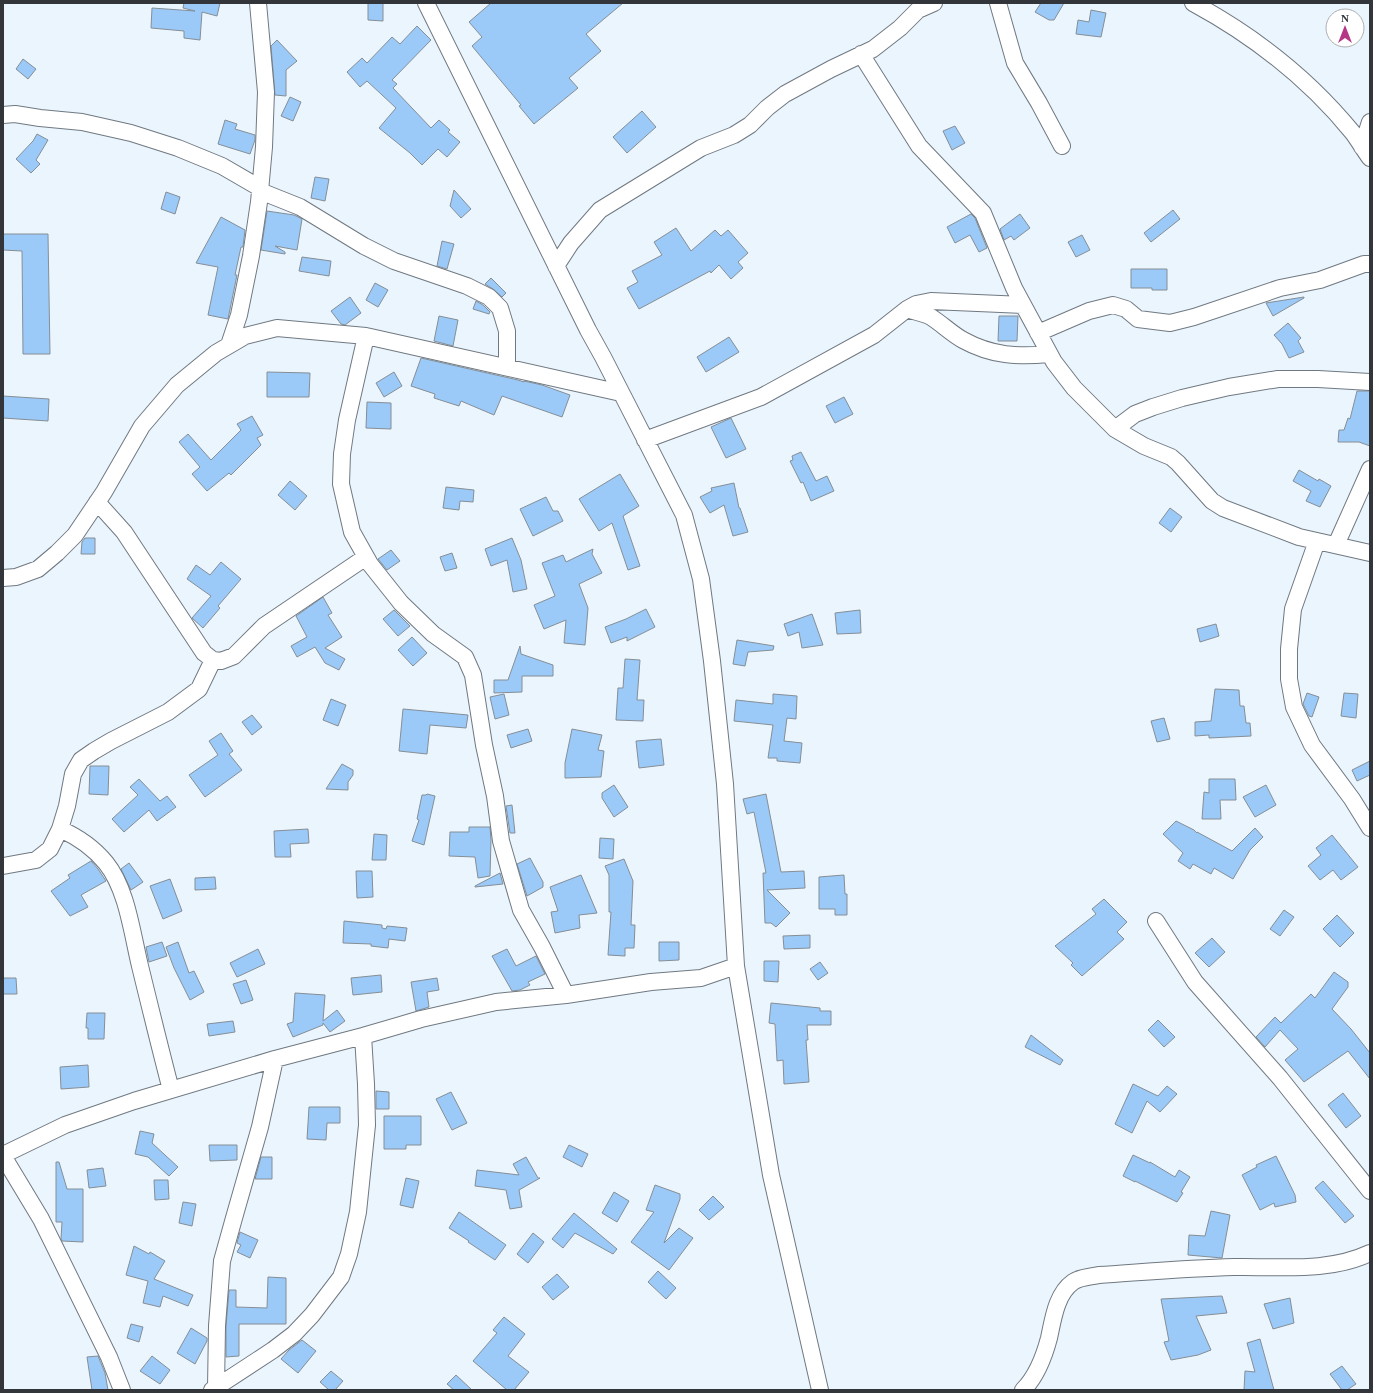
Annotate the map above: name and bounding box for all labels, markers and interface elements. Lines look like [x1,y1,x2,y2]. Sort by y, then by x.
north arrow [1325,8,1365,48]
text: N [1341,12,1349,24]

